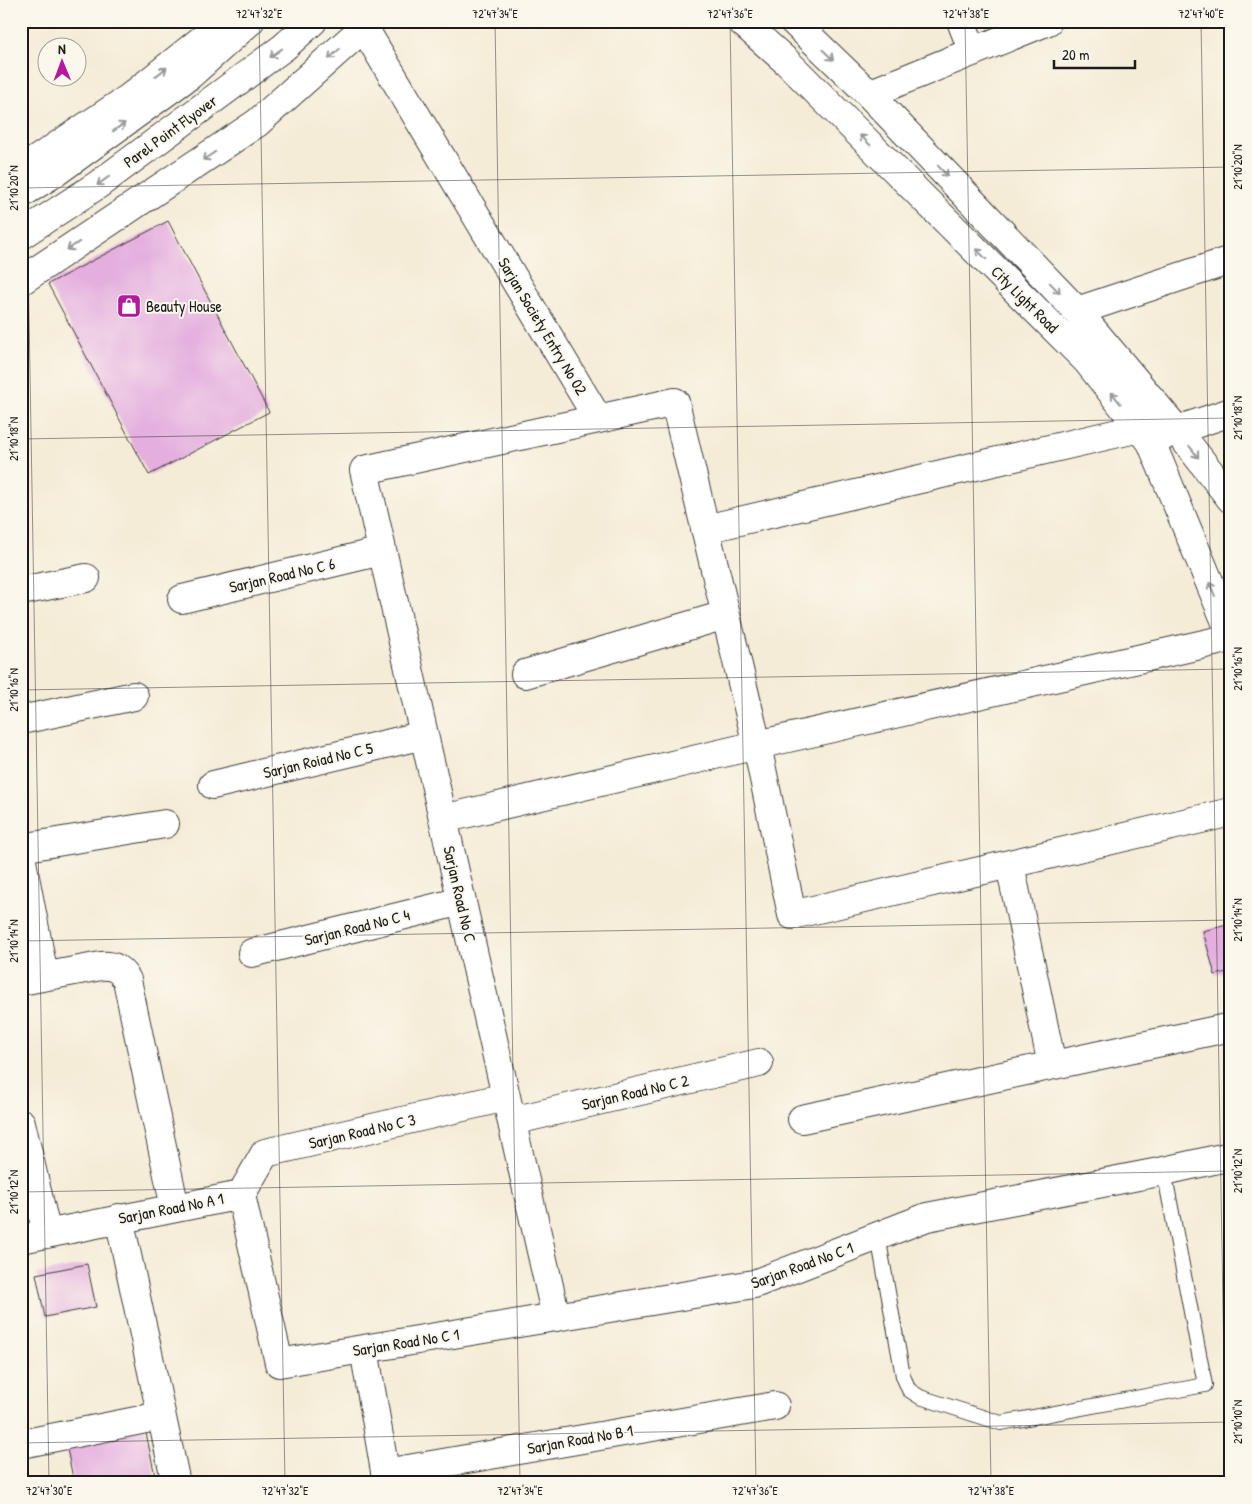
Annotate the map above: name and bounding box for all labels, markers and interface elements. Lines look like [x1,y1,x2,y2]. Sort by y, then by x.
text: 72°47'32"E [236,5,283,22]
text: 72°47'34"E [472,5,518,22]
text: 72°47'36"E [707,5,754,22]
text: 72°47'38"E [943,5,990,22]
text: 72°47'40"E [1178,5,1224,22]
north arrow [38,38,88,88]
scale bar [1054,38,1136,70]
text: N [58,39,66,58]
text: 20 m [1062,44,1089,65]
one-way arrow [269,48,283,58]
one-way arrow [328,48,341,60]
one-way arrow [822,49,835,61]
one-way arrow [154,66,167,77]
street label: Parel Point Flyover [119,89,221,173]
one-way arrow [112,121,125,132]
one-way arrow [859,134,872,146]
text: 21°10'20"N [1229,144,1246,190]
one-way arrow [202,151,216,161]
one-way arrow [936,164,948,176]
text: 21°10'20"N [5,165,22,211]
one-way arrow [97,175,110,186]
one-way arrow [67,242,81,252]
one-way arrow [975,248,987,261]
street label: Sarjan Society Entry No 02 [493,253,593,399]
street label: City Light Road [986,260,1064,338]
one-way arrow [1049,282,1061,294]
shop icon: Beauty House [116,293,142,319]
place label: Beauty House [146,295,223,317]
one-way arrow [1111,392,1122,405]
text: 21°10'18"N [1229,396,1246,440]
text: 21°10'18"N [5,417,22,461]
one-way arrow [1188,445,1199,458]
street label: Sarjan Road No C 6 [227,552,337,598]
one-way arrow [1207,582,1216,597]
text: 21°10'16"N [1229,647,1246,691]
text: 21°10'16"N [5,668,22,712]
street label: Sarjan Roiad No C 5 [261,737,375,783]
street label: Sarjan Road No C [438,844,482,944]
text: 21°10'14"N [1229,898,1246,942]
street label: Sarjan Road No C 4 [302,903,412,951]
text: 21°10'14"N [5,919,22,963]
street label: Sarjan Road No C 2 [579,1069,691,1115]
street label: Sarjan Road No C 3 [306,1108,418,1154]
text: 21°10'12"N [1229,1149,1246,1193]
text: 21°10'12"N [5,1170,22,1214]
street label: Sarjan Road No A 1 [117,1187,226,1229]
street label: Sarjan Road No C 1 [748,1236,856,1294]
street label: Sarjan Road No C 1 [351,1323,461,1361]
text: 21°10'10"N [1229,1400,1246,1444]
street label: Sarjan Road No B 1 [525,1419,635,1459]
text: 72°47'30"E [26,1482,73,1499]
text: 72°47'32"E [262,1482,309,1499]
text: 72°47'34"E [497,1482,543,1499]
text: 72°47'36"E [732,1482,779,1499]
text: 72°47'38"E [968,1482,1015,1499]

